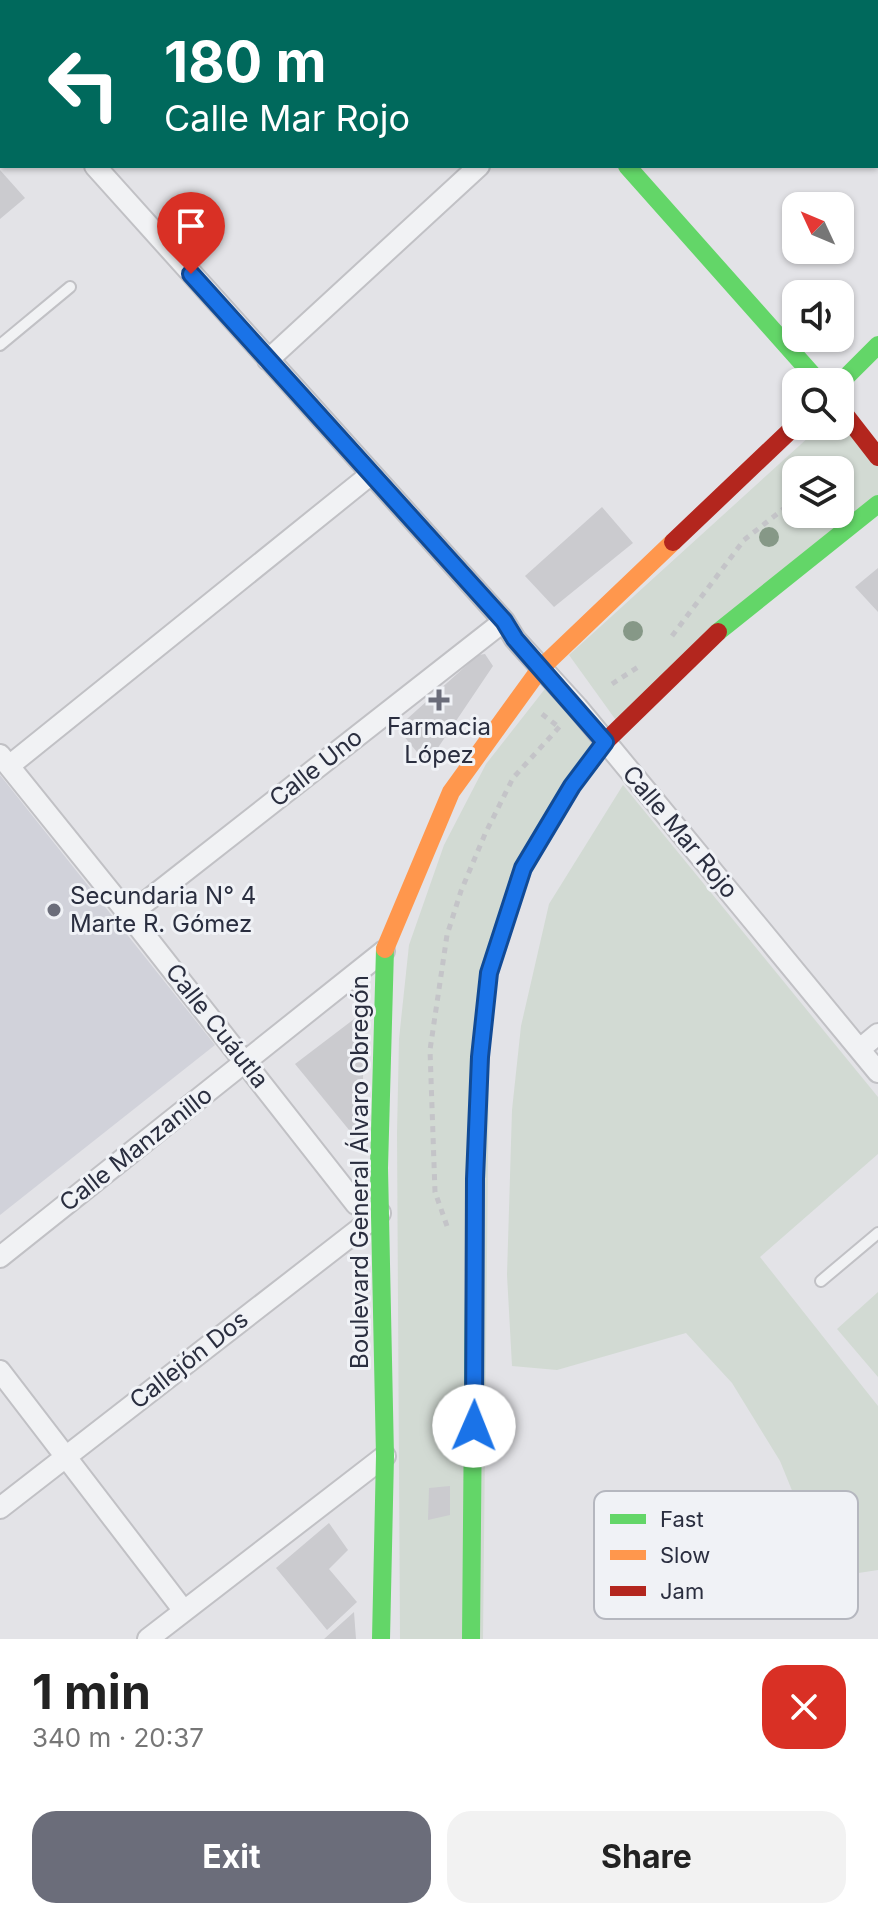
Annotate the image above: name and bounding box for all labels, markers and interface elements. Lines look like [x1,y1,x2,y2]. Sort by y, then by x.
text: 180 m [164,28,327,96]
icon: left [32,32,136,136]
text: Calle Mar Rojo [164,96,410,140]
pin [157,192,225,274]
north arrow [782,192,854,264]
map controls [782,192,854,528]
icon: arrive [169,204,213,248]
button: sound [782,280,854,352]
button: search [782,368,854,440]
button: layers [782,456,854,528]
marker: Farmacia López [430,691,448,709]
place label: Farmacia López [387,712,491,769]
street label: Calle Uno [263,722,368,813]
street label: Calle Mar Rojo [617,760,744,904]
place label: Secundaria N° 4 Marte R. Gómez [70,881,256,938]
marker: Secundaria N° 4 Marte R. Gómez [45,901,63,919]
street label: Calle Cuáutla [160,958,275,1094]
street label: Boulevard General Álvaro Obregón [344,975,374,1369]
street label: Calle Manzanillo [54,1080,218,1217]
street label: Callejón Dos [124,1304,254,1415]
position arrow [432,1384,516,1468]
legend [594,1491,858,1619]
text: Fast [660,1506,704,1532]
text: Slow [660,1542,710,1568]
text: Jam [660,1578,704,1604]
text: 1 min [32,1662,151,1721]
button: close [762,1665,846,1749]
text: 340 m · 20:37 [32,1722,204,1753]
button: Exit [32,1811,431,1903]
button: Share [447,1811,846,1903]

